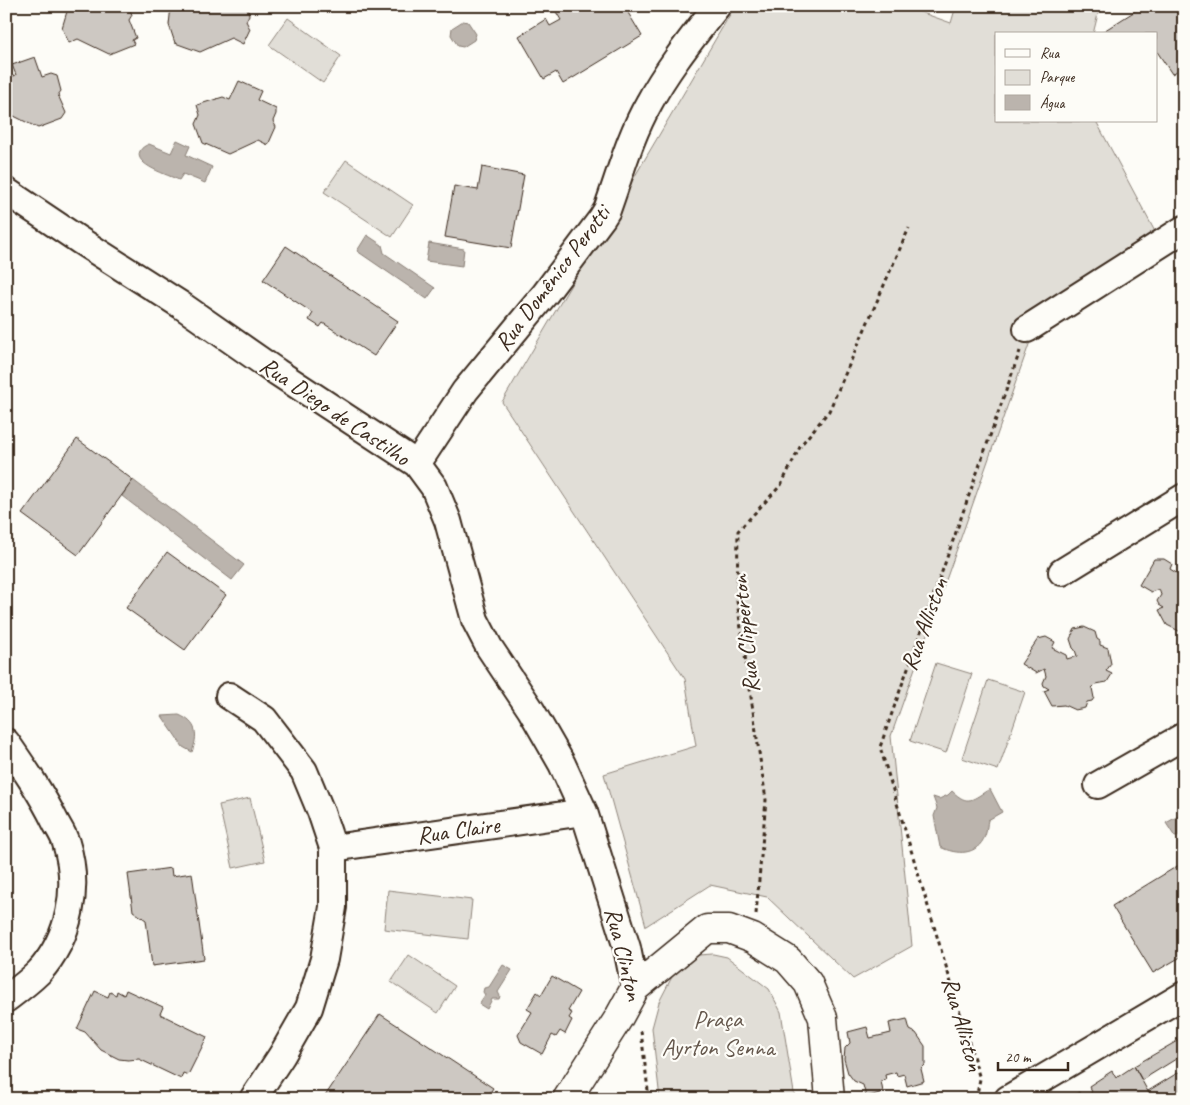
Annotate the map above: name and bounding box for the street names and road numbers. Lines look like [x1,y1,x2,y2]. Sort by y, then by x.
street label: Rua Domênico Perotti [488,197,618,357]
street label: Rua Diego de Castilho [254,350,417,473]
street label: Rua Clipperton [724,572,766,694]
street label: Rua Alliston [893,573,955,674]
street label: Rua Claire [415,809,503,851]
street label: Rua Clinton [598,904,650,1005]
street label: Rua Alliston [935,973,991,1075]

